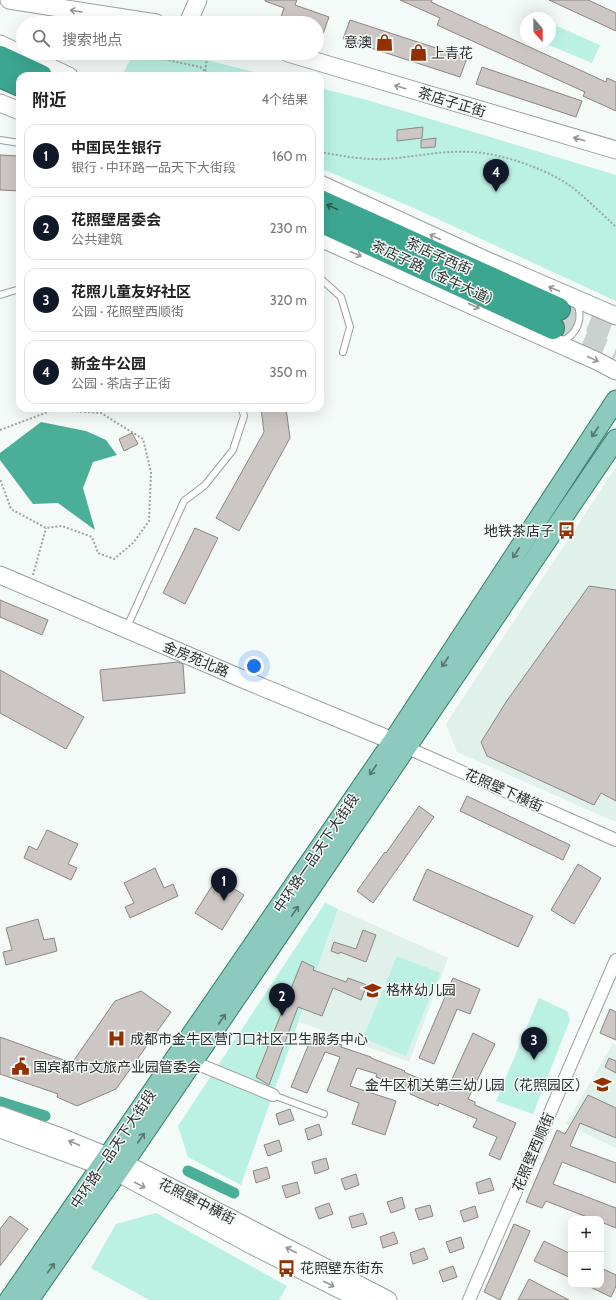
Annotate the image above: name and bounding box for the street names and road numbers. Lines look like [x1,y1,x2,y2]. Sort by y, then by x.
street label: 茶店子正街 [416,83,488,121]
street label: 茶店子西街 [403,234,475,278]
street label: 茶店子路（金牛大道） [369,236,503,312]
street label: 金房苑北路 [160,637,232,681]
street label: 花照壁下横街 [462,765,546,815]
street label: 中环路一品天下大街段 [269,790,363,916]
street label: 中环路一品天下大街段 [66,1086,160,1212]
street label: 花照壁西顺街 [508,1110,558,1194]
street label: 花照壁中横街 [155,1174,239,1228]

